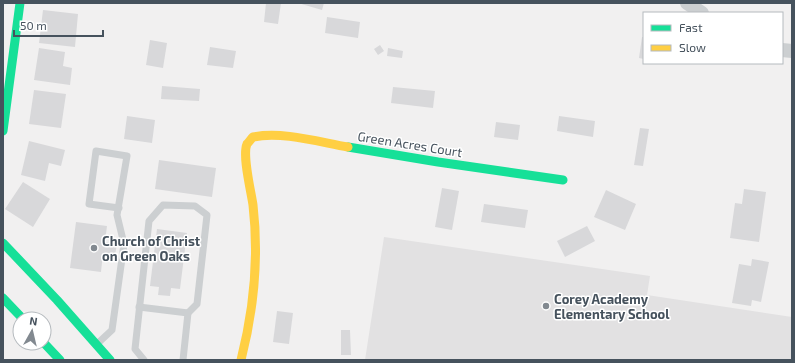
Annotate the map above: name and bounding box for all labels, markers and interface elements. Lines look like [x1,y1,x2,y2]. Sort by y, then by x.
scale bar [14,12,103,38]
legend [643,12,783,64]
text: 50 m [20,18,47,32]
text: Fast [679,20,703,34]
text: Slow [679,40,706,54]
street label: Green Acres Court [357,128,463,160]
place label: Church of Christ on Green Oaks [102,233,201,264]
marker: Church of Christ on Green Oaks [89,243,99,253]
place label: Corey Academy Elementary School [554,291,670,322]
marker: Corey Academy Elementary School [541,301,551,311]
north arrow [12,311,52,351]
text: N [29,314,38,328]

